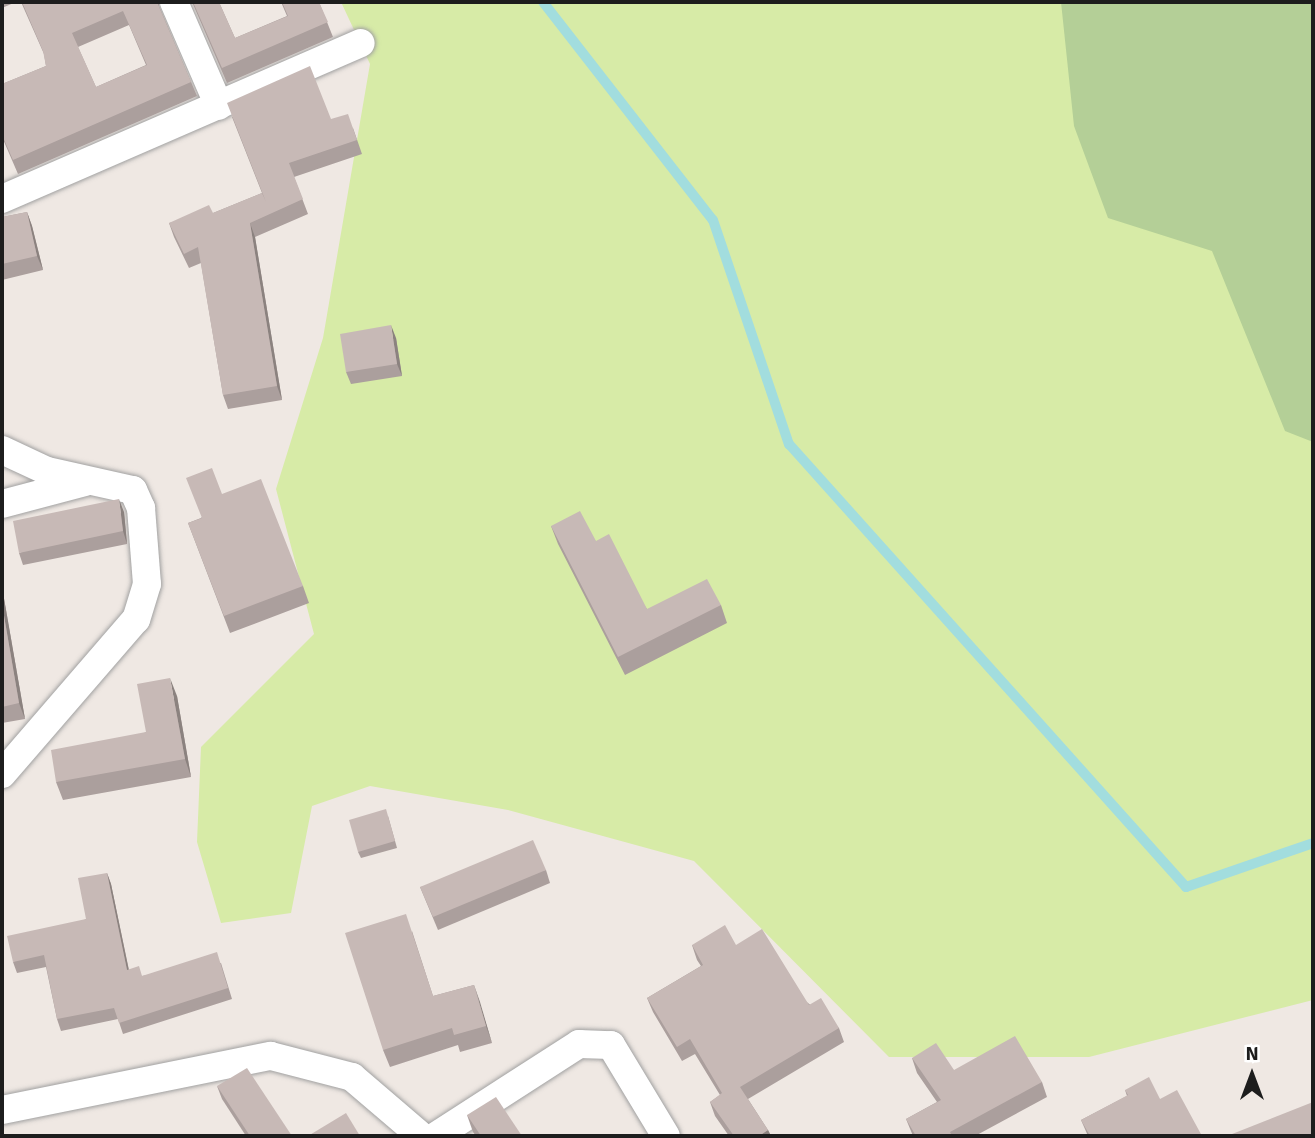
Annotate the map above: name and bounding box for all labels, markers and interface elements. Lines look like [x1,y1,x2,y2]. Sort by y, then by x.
north arrow [1217,1040,1287,1110]
text: N [1245,1042,1259,1066]

